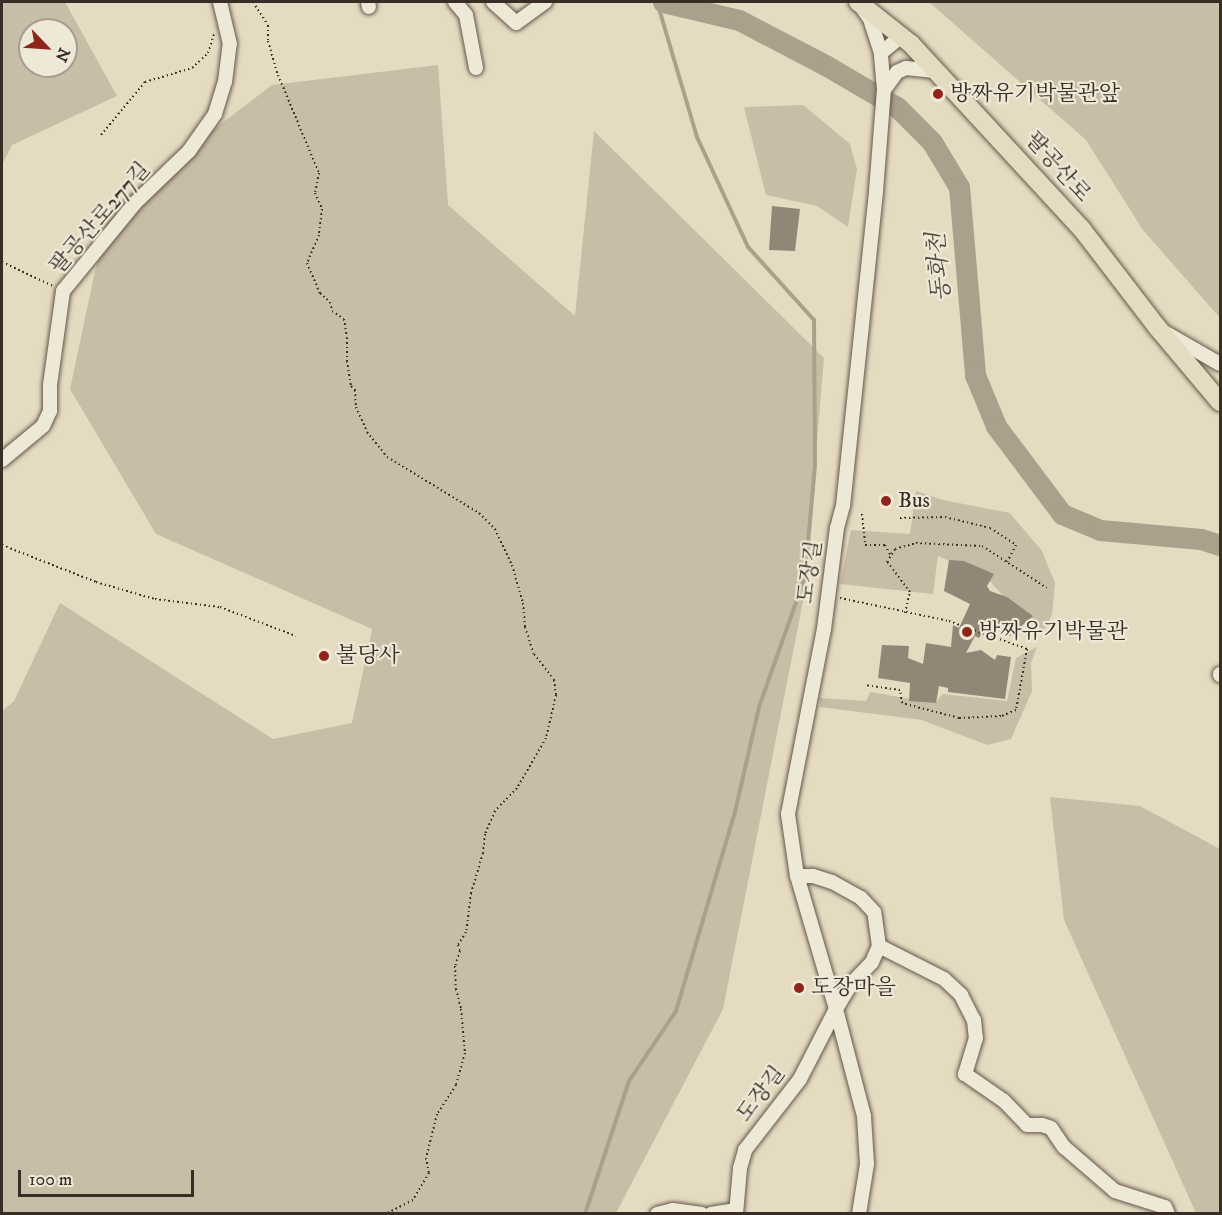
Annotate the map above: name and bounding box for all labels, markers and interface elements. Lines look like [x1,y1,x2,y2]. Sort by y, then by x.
north arrow [18,18,78,78]
text: N [51,45,74,65]
place label: 방짜유기박물관앞 [950,81,1120,107]
marker: 방짜유기박물관앞 [931,87,945,101]
street label: 팔공산로 [1020,127,1096,207]
street label: 팔공산로277길 [44,157,156,279]
water label: 동화천 [923,231,957,303]
place label: Bus [898,488,930,514]
marker: Bus [879,494,893,508]
street label: 도장길 [792,539,828,605]
place label: 방짜유기박물관 [979,619,1128,645]
marker: 방짜유기박물관 [960,625,974,639]
place label: 불당사 [336,643,400,669]
marker: 불당사 [317,649,331,663]
place label: 도장마을 [811,975,896,1001]
marker: 도장마을 [792,981,806,995]
street label: 도장길 [731,1061,791,1127]
scale bar [21,1158,196,1196]
text: 100 m [29,1169,72,1191]

